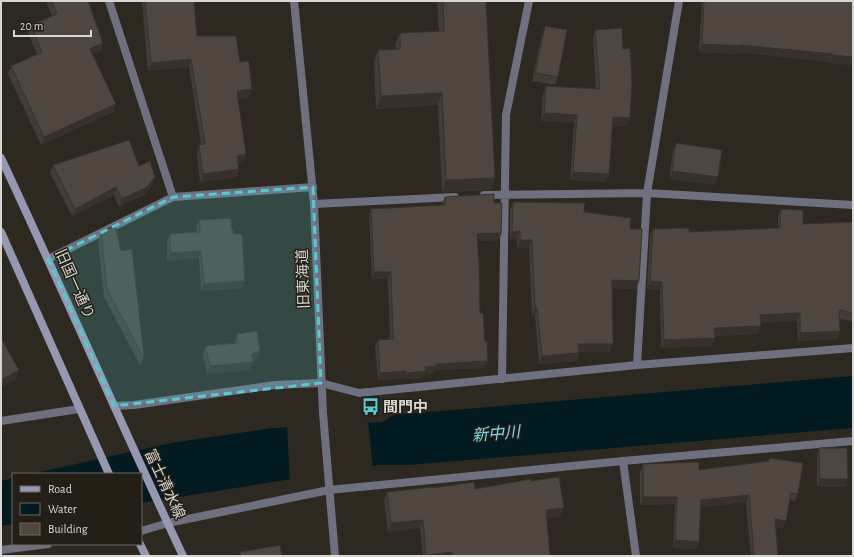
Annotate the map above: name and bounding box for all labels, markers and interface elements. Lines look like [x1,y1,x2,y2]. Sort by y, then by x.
scale bar [14,12,91,38]
text: 20 m [20,20,43,32]
street label: 旧国一通り [52,246,98,322]
street label: 旧東海道 [294,249,312,309]
bus stop icon: 間門中 [360,397,380,417]
place label: 間門中 [383,399,428,415]
water label: 新中川 [471,423,523,444]
street label: 富士清水線 [142,447,188,521]
legend [12,473,142,545]
text: Road [48,483,72,495]
text: Water [48,503,77,515]
text: Building [48,523,88,535]

